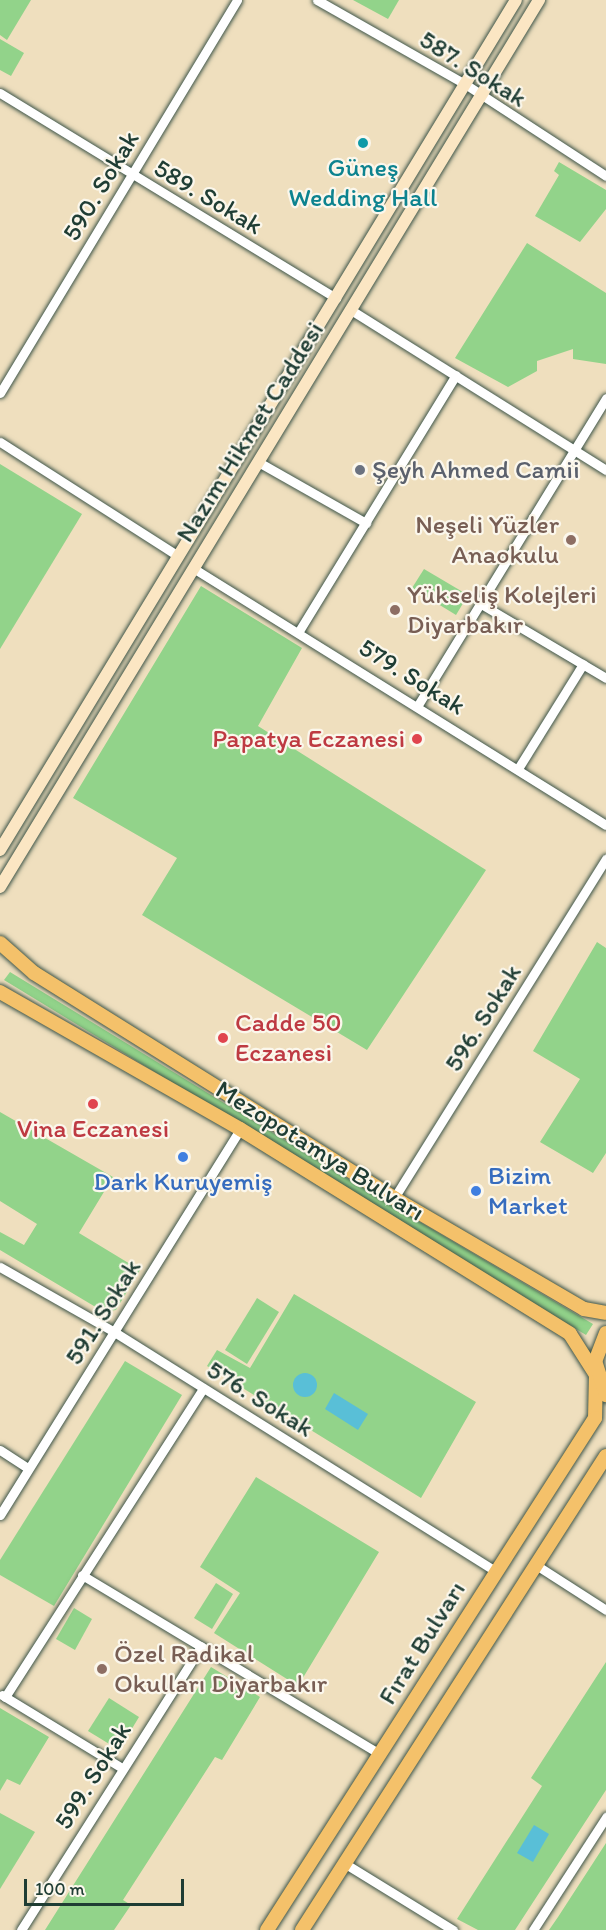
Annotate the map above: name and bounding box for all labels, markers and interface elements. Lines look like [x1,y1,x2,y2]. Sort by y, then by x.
street label: 587. Sokak [414,24,532,114]
street label: 590. Sokak [56,125,146,247]
marker: Güneş Wedding Hall [356,136,370,150]
street label: 589. Sokak [148,152,268,242]
place label: Güneş Wedding Hall [289,152,437,213]
street label: Nazım Hikmet Caddesi [170,316,330,548]
place label: Şeyh Ahmed Camii [372,454,580,486]
marker: Şeyh Ahmed Camii [353,463,367,477]
place label: Neşeli Yüzler Anaokulu [415,509,559,570]
marker: Neşeli Yüzler Anaokulu [564,533,578,547]
place label: Yükseliş Kolejleri Diyarbakır [407,579,597,640]
marker: Yükseliş Kolejleri Diyarbakır [388,603,402,617]
street label: 579. Sokak [353,632,471,722]
place label: Papatya Eczanesi [212,723,405,755]
marker: Papatya Eczanesi [410,732,424,746]
street label: 596. Sokak [438,959,528,1077]
place label: Cadde 50 Eczanesi [235,1007,341,1068]
marker: Cadde 50 Eczanesi [216,1031,230,1045]
street label: Mezopotamya Bulvarı [210,1074,430,1228]
marker: Vina Eczanesi [86,1097,100,1111]
place label: Vina Eczanesi [17,1113,169,1145]
marker: Dark Kuruyemiş [176,1150,190,1164]
place label: Bizim Market [488,1160,568,1222]
place label: Dark Kuruyemiş [93,1166,273,1198]
marker: Bizim Market [469,1184,483,1198]
street label: 591. Sokak [58,1253,148,1371]
street label: 576. Sokak [201,1354,319,1444]
street label: Fırat Bulvarı [372,1576,472,1710]
place label: Özel Radikal Okulları Diyarbakır [114,1638,327,1700]
marker: Özel Radikal Okulları Diyarbakır [95,1662,109,1676]
street label: 599. Sokak [48,1717,138,1835]
scale bar [27,1867,188,1905]
text: 100 m [35,1878,85,1900]

